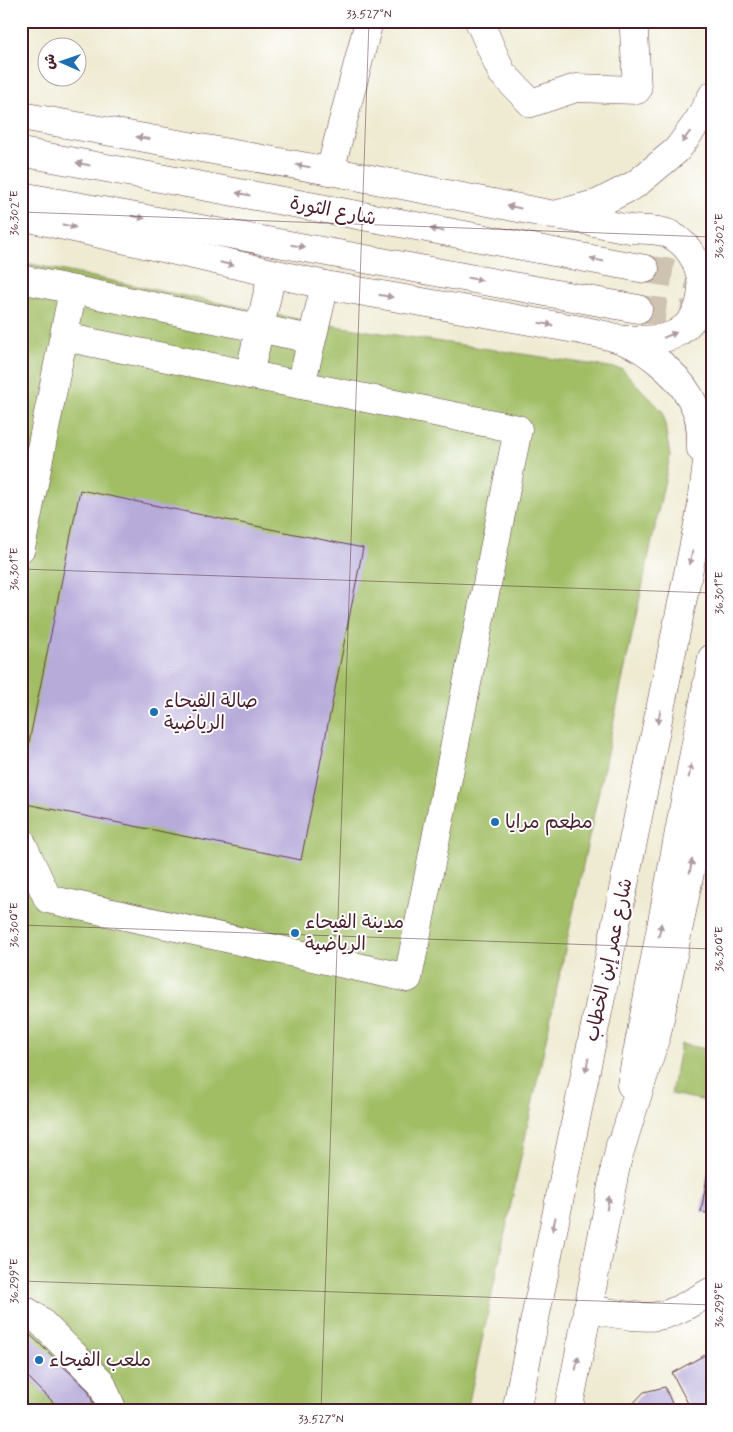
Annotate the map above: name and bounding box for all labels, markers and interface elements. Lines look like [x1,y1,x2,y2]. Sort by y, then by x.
text: 33.527°N [346,7,392,23]
north arrow [38,38,88,88]
text: ش [41,54,59,70]
one-way arrow [681,131,691,144]
one-way arrow [135,133,151,141]
one-way arrow [75,159,91,167]
one-way arrow [295,162,311,170]
one-way arrow [234,189,250,197]
text: 36.302°E [7,190,23,236]
street label: شارع الثورة [288,190,378,232]
one-way arrow [506,203,522,211]
text: 36.302°E [712,213,728,259]
one-way arrow [130,214,146,222]
one-way arrow [61,222,76,230]
one-way arrow [429,226,444,234]
one-way arrow [290,243,306,251]
one-way arrow [589,256,604,264]
one-way arrow [219,260,234,268]
one-way arrow [467,275,483,283]
one-way arrow [379,292,395,300]
one-way arrow [539,320,555,328]
one-way arrow [663,330,677,338]
text: 36.301°E [7,548,23,590]
one-way arrow [687,550,695,566]
text: 36.301°E [712,572,728,614]
place label: صالة الفيحاء الرياضية [164,689,258,736]
marker: صالة الفيحاء الرياضية [148,706,160,718]
one-way arrow [654,709,662,725]
one-way arrow [687,762,695,778]
place label: مطعم مرايا [505,810,593,836]
marker: مطعم مرايا [489,816,501,828]
one-way arrow [688,857,696,873]
street label: شارع عمر إبن الخطاب [579,876,639,1044]
text: 36.300°E [7,902,23,948]
place label: مدينة الفيحاء الرياضية [305,910,404,957]
one-way arrow [657,922,665,938]
text: 36.300°E [712,926,728,972]
marker: مدينة الفيحاء الرياضية [289,927,301,939]
one-way arrow [583,1057,591,1072]
one-way arrow [604,1196,612,1211]
one-way arrow [550,1216,558,1232]
text: 36.299°E [7,1258,23,1304]
text: 36.299°E [712,1282,728,1328]
place label: ملعب الفيحاء [49,1348,151,1373]
marker: ملعب الفيحاء [33,1354,45,1366]
one-way arrow [573,1354,581,1370]
text: 33.527°N [298,1412,344,1428]

